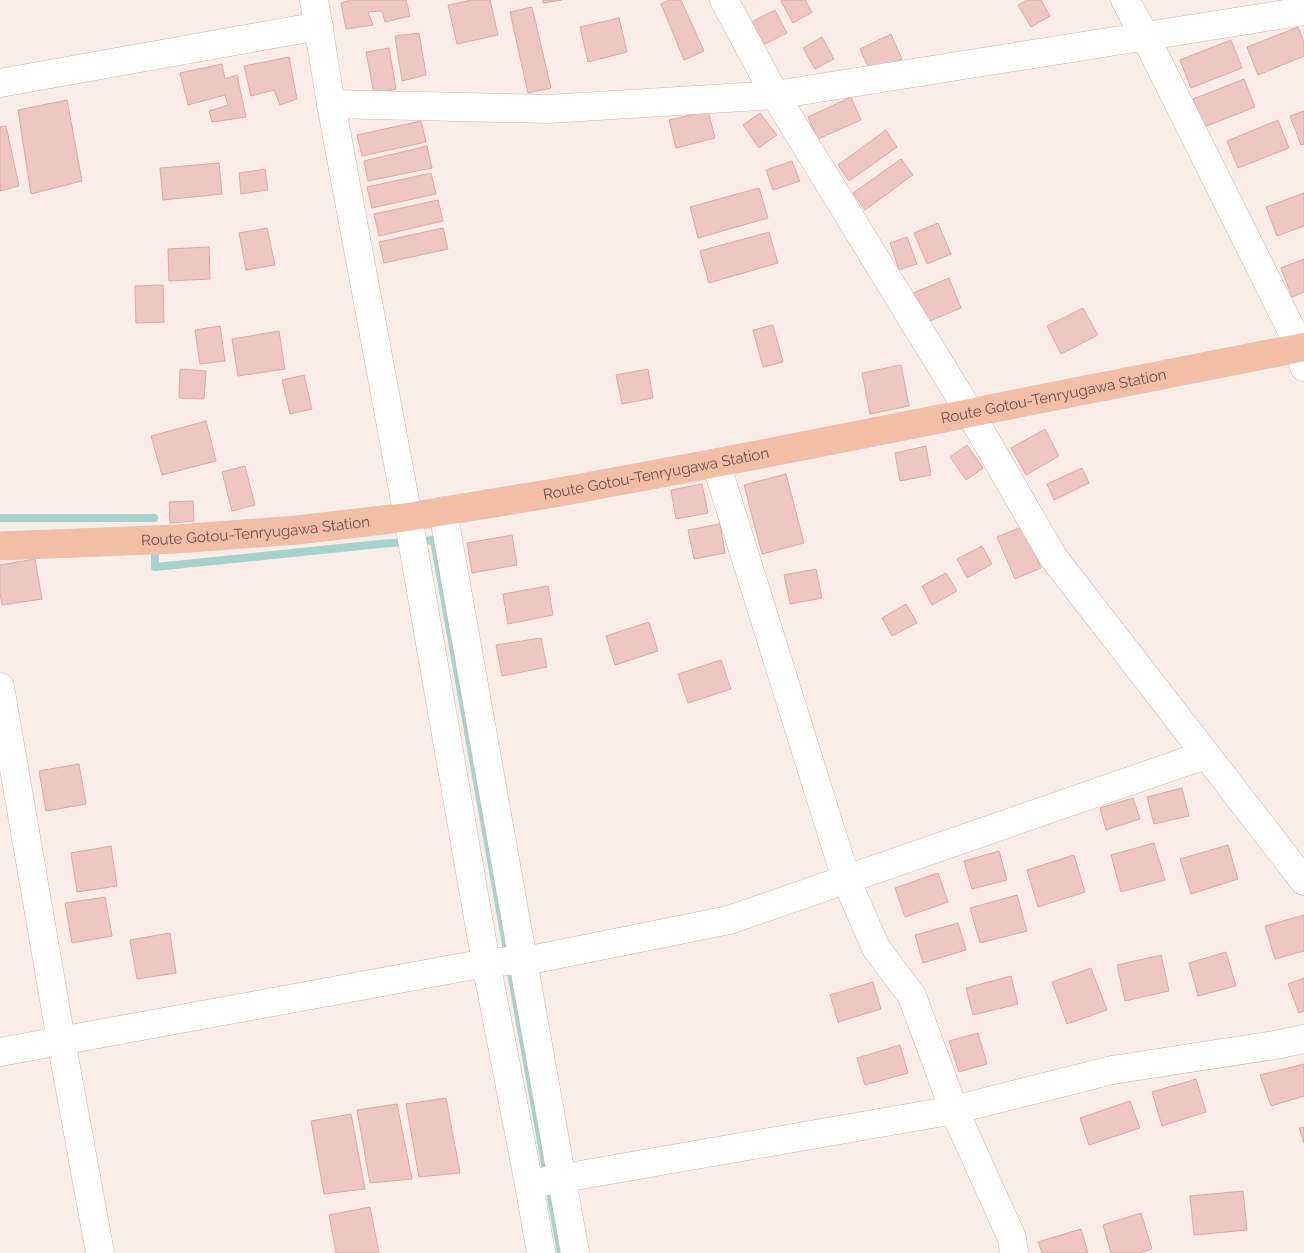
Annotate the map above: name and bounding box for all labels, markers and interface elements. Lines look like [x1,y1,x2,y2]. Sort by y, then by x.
street label: Route Gotou-Tenryugawa Station [939,365,1168,427]
street label: Route Gotou-Tenryugawa Station [542,444,770,504]
street label: Route Gotou-Tenryugawa Station [141,513,371,549]

